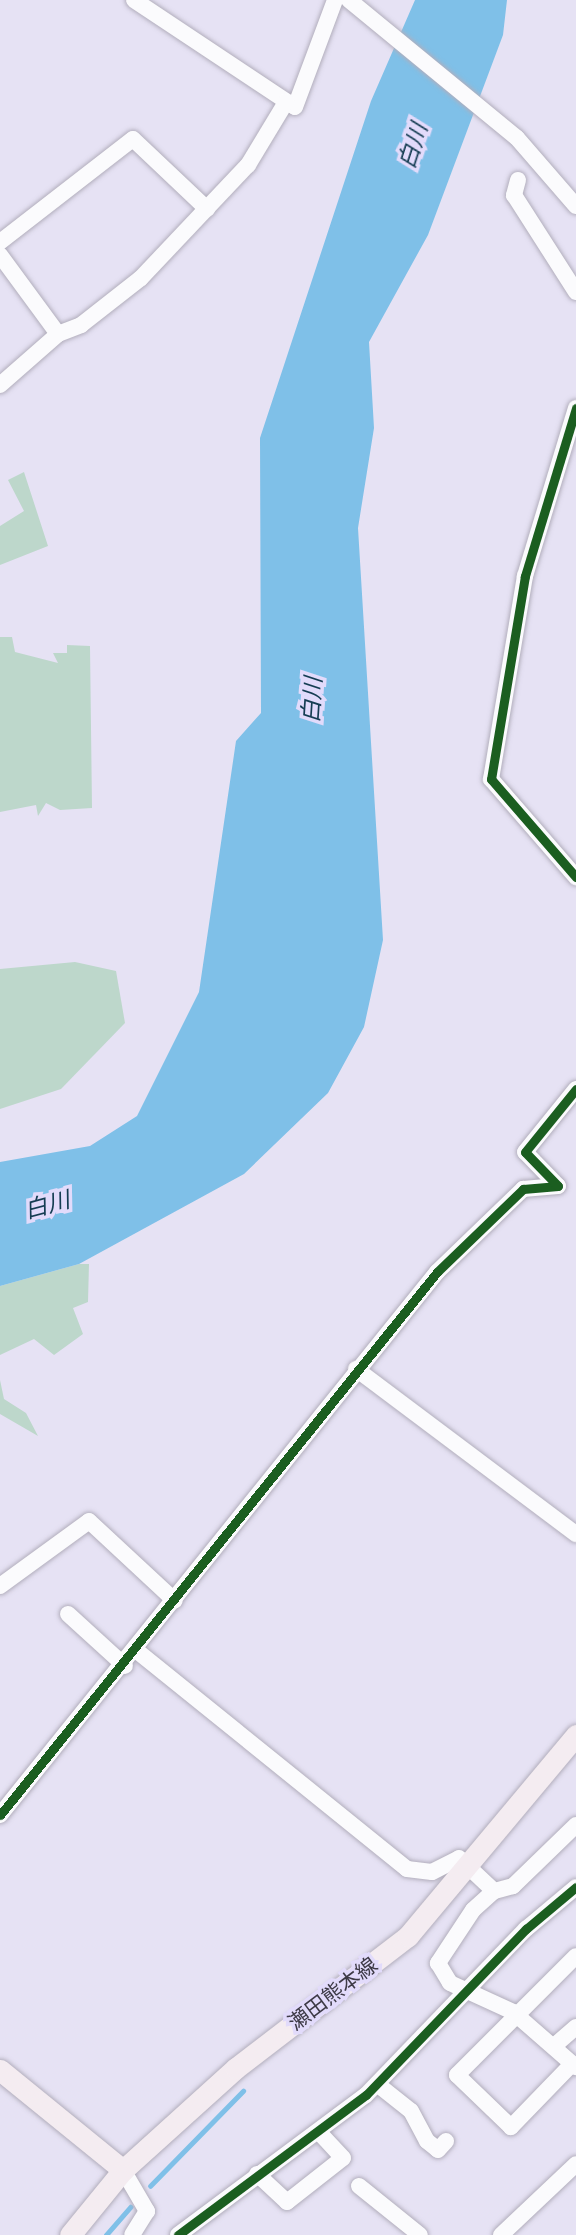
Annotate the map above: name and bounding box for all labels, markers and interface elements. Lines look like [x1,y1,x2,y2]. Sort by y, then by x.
water label: 白川 [393,120,433,172]
water label: 白川 [297,676,327,724]
water label: 白川 [21,1186,73,1224]
street label: 瀬田熊本線 [283,1952,383,2036]

